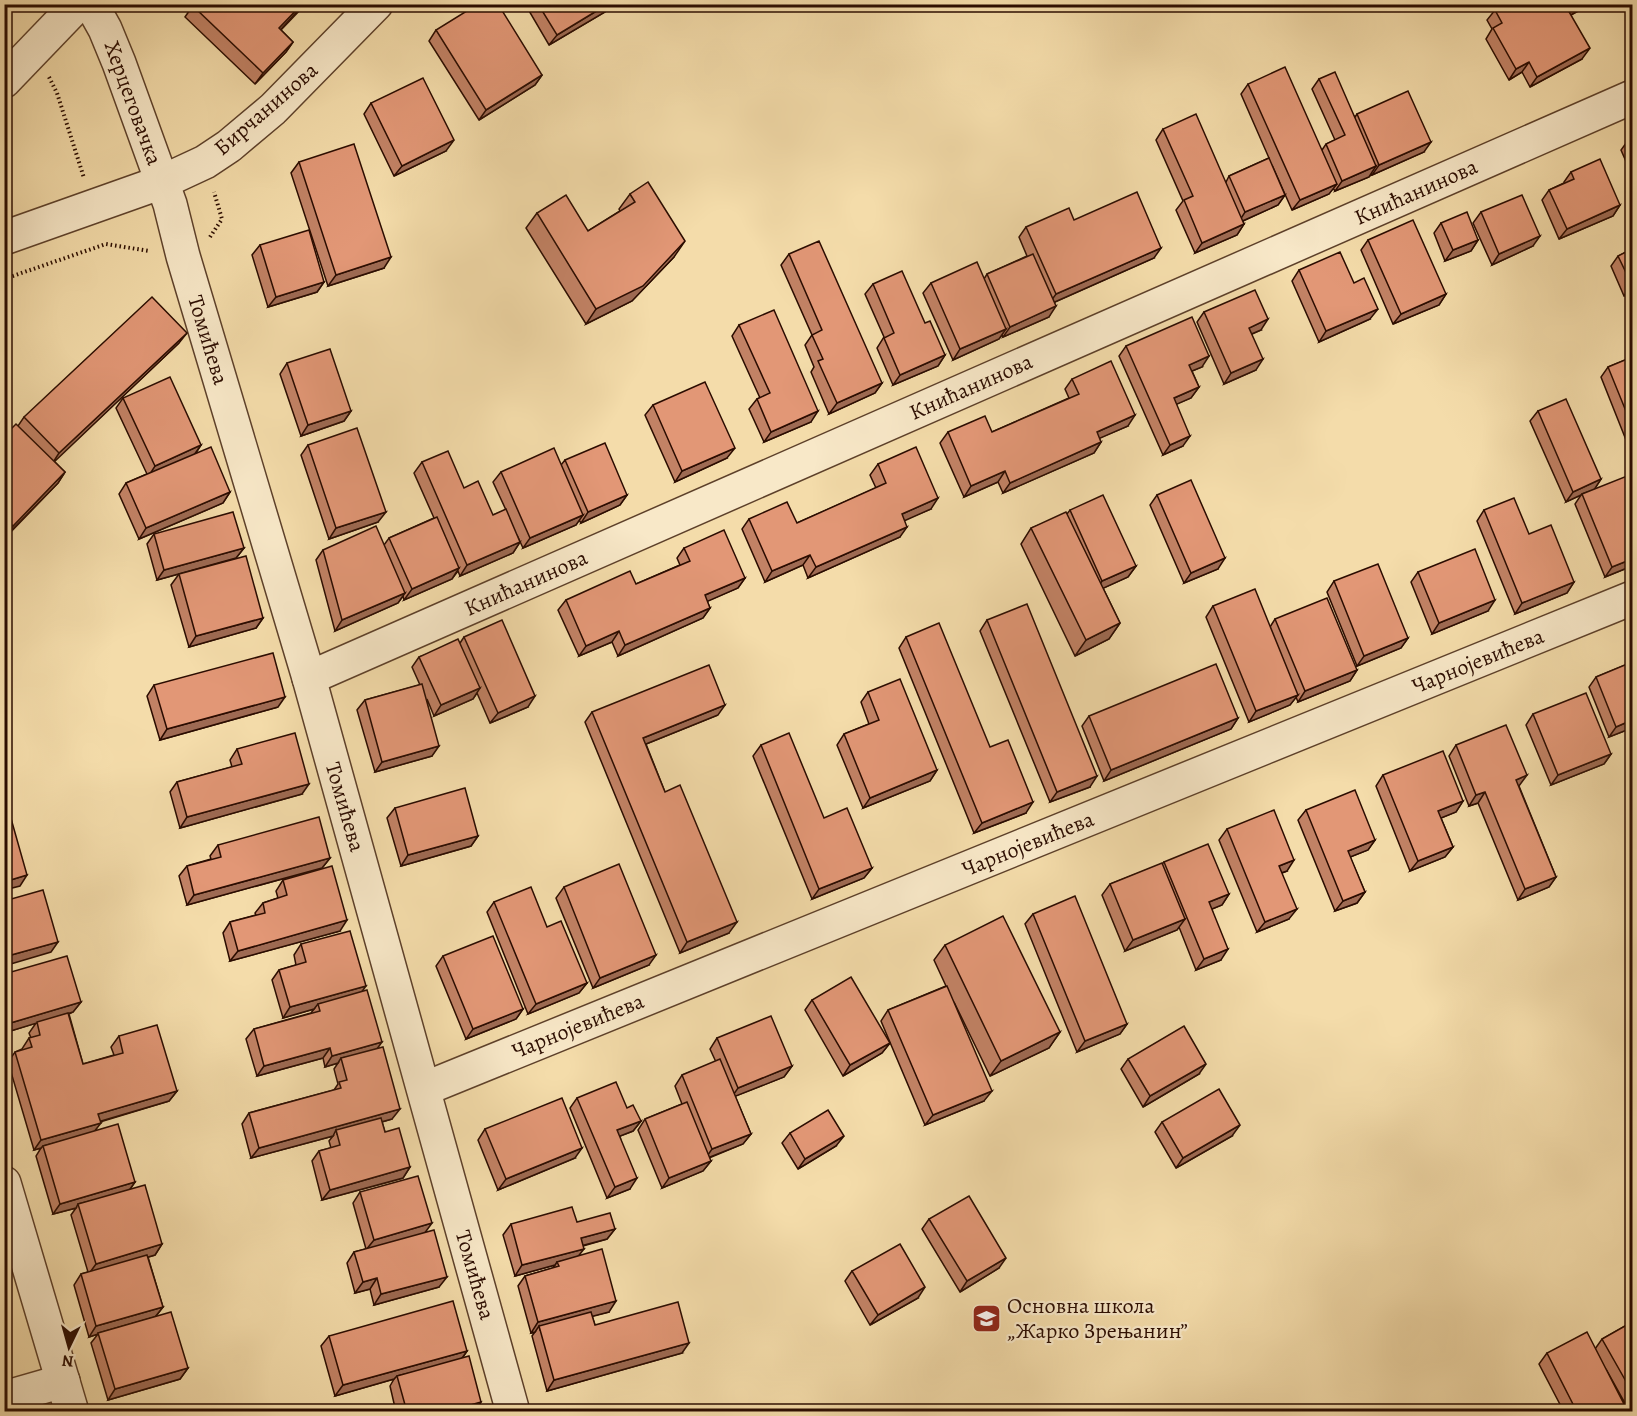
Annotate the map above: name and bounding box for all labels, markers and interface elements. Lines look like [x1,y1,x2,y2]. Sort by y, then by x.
street label: Херцеговачка [97,37,170,170]
street label: Бирчанинова [208,55,325,162]
street label: Книћанинова [1350,151,1483,233]
street label: Томићева [180,292,236,389]
street label: Книћанинова [905,346,1038,428]
street label: Книћанинова [460,542,593,624]
street label: Чарнојевићева [1408,621,1549,701]
street label: Томићева [318,759,372,856]
street label: Чарнојевићева [958,804,1099,884]
street label: Чарнојевићева [508,986,649,1066]
street label: Томићева [448,1227,502,1324]
place label: Основна школа „Жарко Зрењанин” [1007,1291,1188,1346]
school or university icon: Основна школа „Жарко Зрењанин” [970,1303,1002,1335]
north arrow [39,1317,99,1377]
text: N [61,1349,75,1372]

